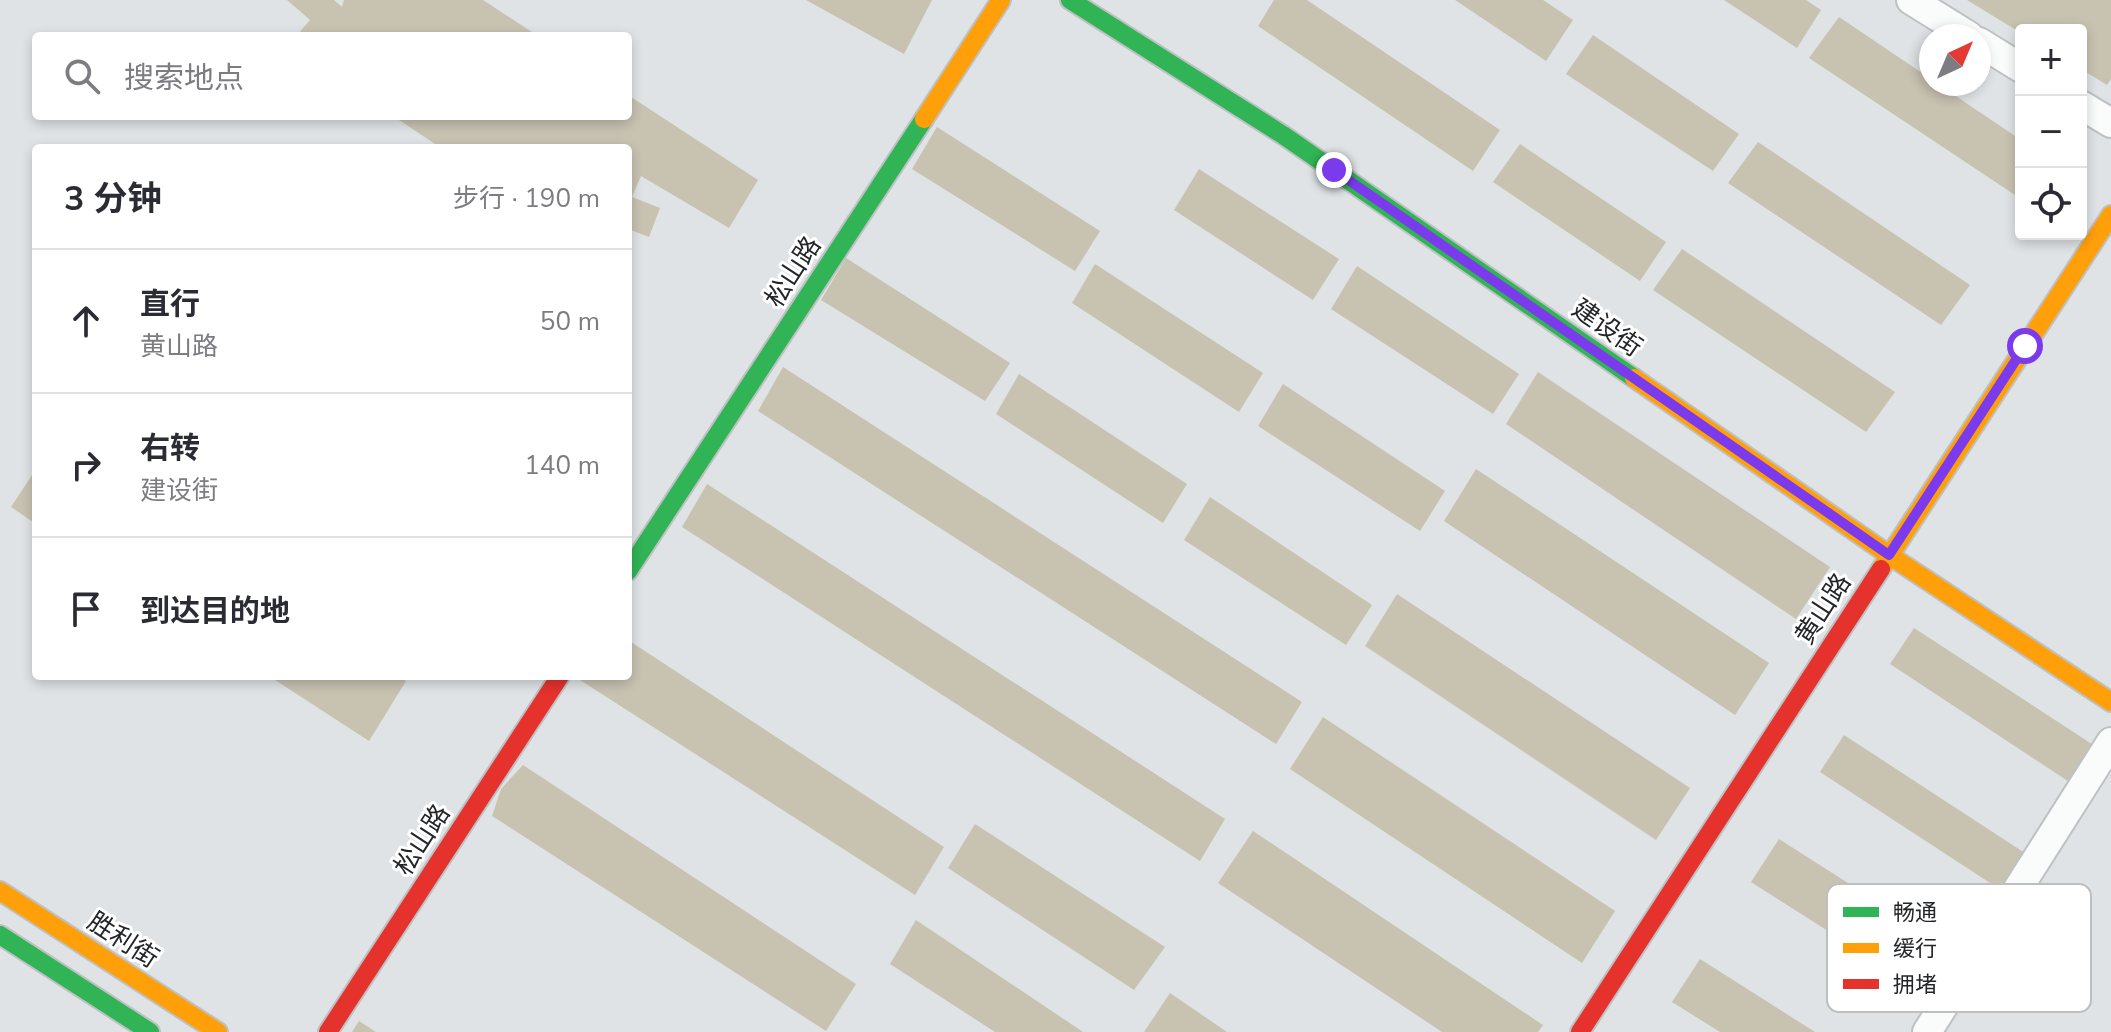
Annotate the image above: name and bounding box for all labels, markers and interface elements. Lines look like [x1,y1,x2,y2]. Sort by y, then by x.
north arrow [1919,24,1991,96]
map controls [2015,24,2087,240]
button: + [2015,24,2087,96]
search box [32,32,632,120]
icon: search [60,54,104,98]
text: 搜索地点 [124,58,244,99]
button: − [2015,96,2087,168]
route end [1316,152,1352,188]
button: locate [2015,168,2087,240]
text: 3 分钟 [64,176,162,222]
text: 步行 · 190 m [453,181,600,216]
street label: 松山路 [757,230,829,314]
text: 直行 [140,284,200,325]
street label: 建设街 [1565,291,1649,365]
icon: ahead [64,299,108,343]
text: 50 m [540,304,600,339]
route start [2007,328,2043,364]
text: 黄山路 [140,329,218,364]
text: 右转 [140,428,200,469]
icon: right [64,443,108,487]
text: 140 m [524,448,600,483]
text: 建设街 [140,473,218,508]
street label: 黄山路 [1787,567,1859,651]
icon: arrive [64,587,108,631]
text: 到达目的地 [140,591,290,632]
street label: 松山路 [386,798,458,882]
legend [1827,884,2091,1012]
text: 畅通 [1893,898,1937,928]
street label: 胜利街 [81,904,165,976]
text: 缓行 [1893,934,1937,964]
text: 拥堵 [1893,970,1937,1000]

